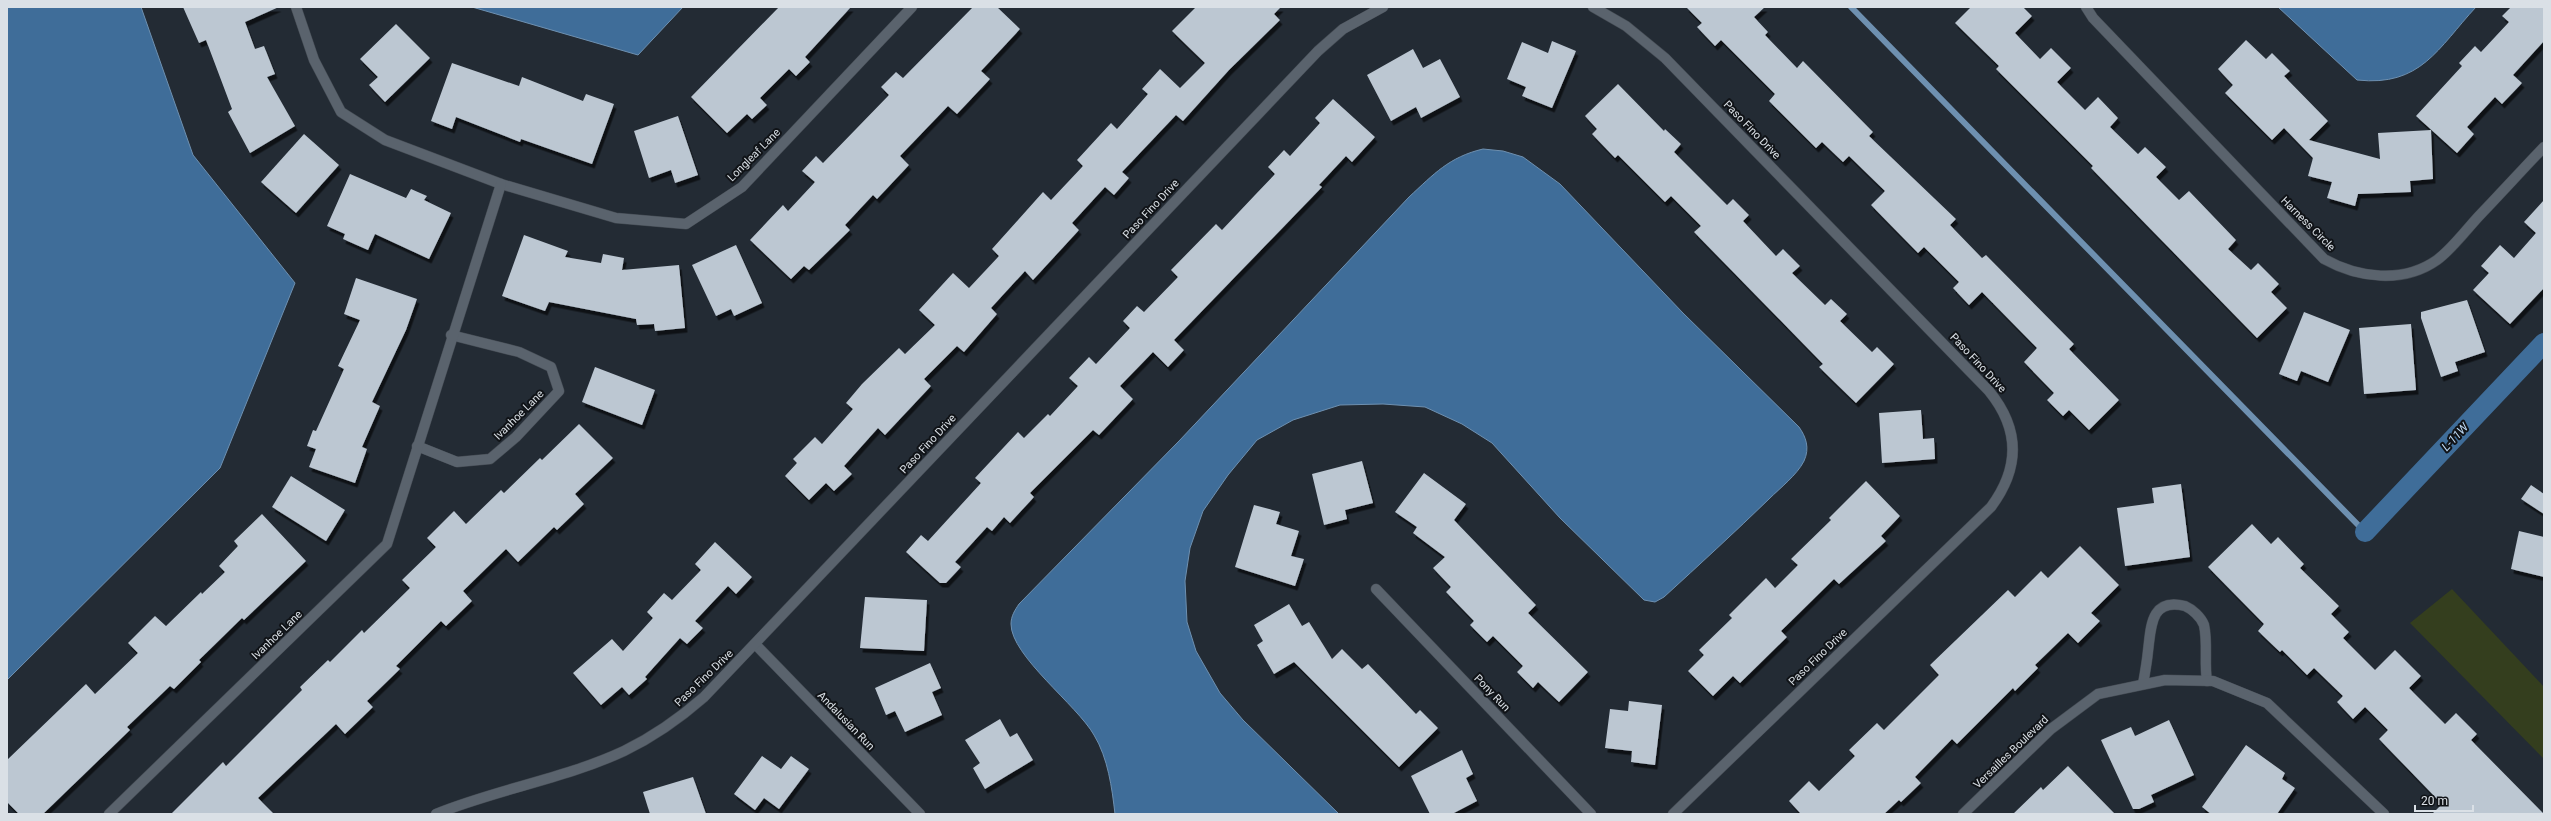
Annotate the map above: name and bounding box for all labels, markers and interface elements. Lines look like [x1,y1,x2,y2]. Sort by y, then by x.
street label: Paso Fino Drive [1721,98,1783,162]
street label: Longleaf Lane [725,126,783,184]
street label: Paso Fino Drive [1120,177,1182,241]
street label: Harness Circle [2278,194,2338,254]
street label: Paso Fino Drive [1947,331,2009,395]
street label: Ivanhoe Lane [491,387,547,443]
street label: Paso Fino Drive [897,412,959,476]
water label: L-11W [2439,420,2472,454]
street label: Ivanhoe Lane [249,608,305,662]
street label: Paso Fino Drive [1786,626,1850,688]
street label: Paso Fino Drive [672,647,736,709]
street label: Pony Run [1471,672,1513,714]
street label: Andalusian Run [815,689,877,753]
street label: Versailles Boulevard [1971,713,2051,791]
scale bar [2415,787,2473,813]
text: 20 m [2421,794,2448,808]

